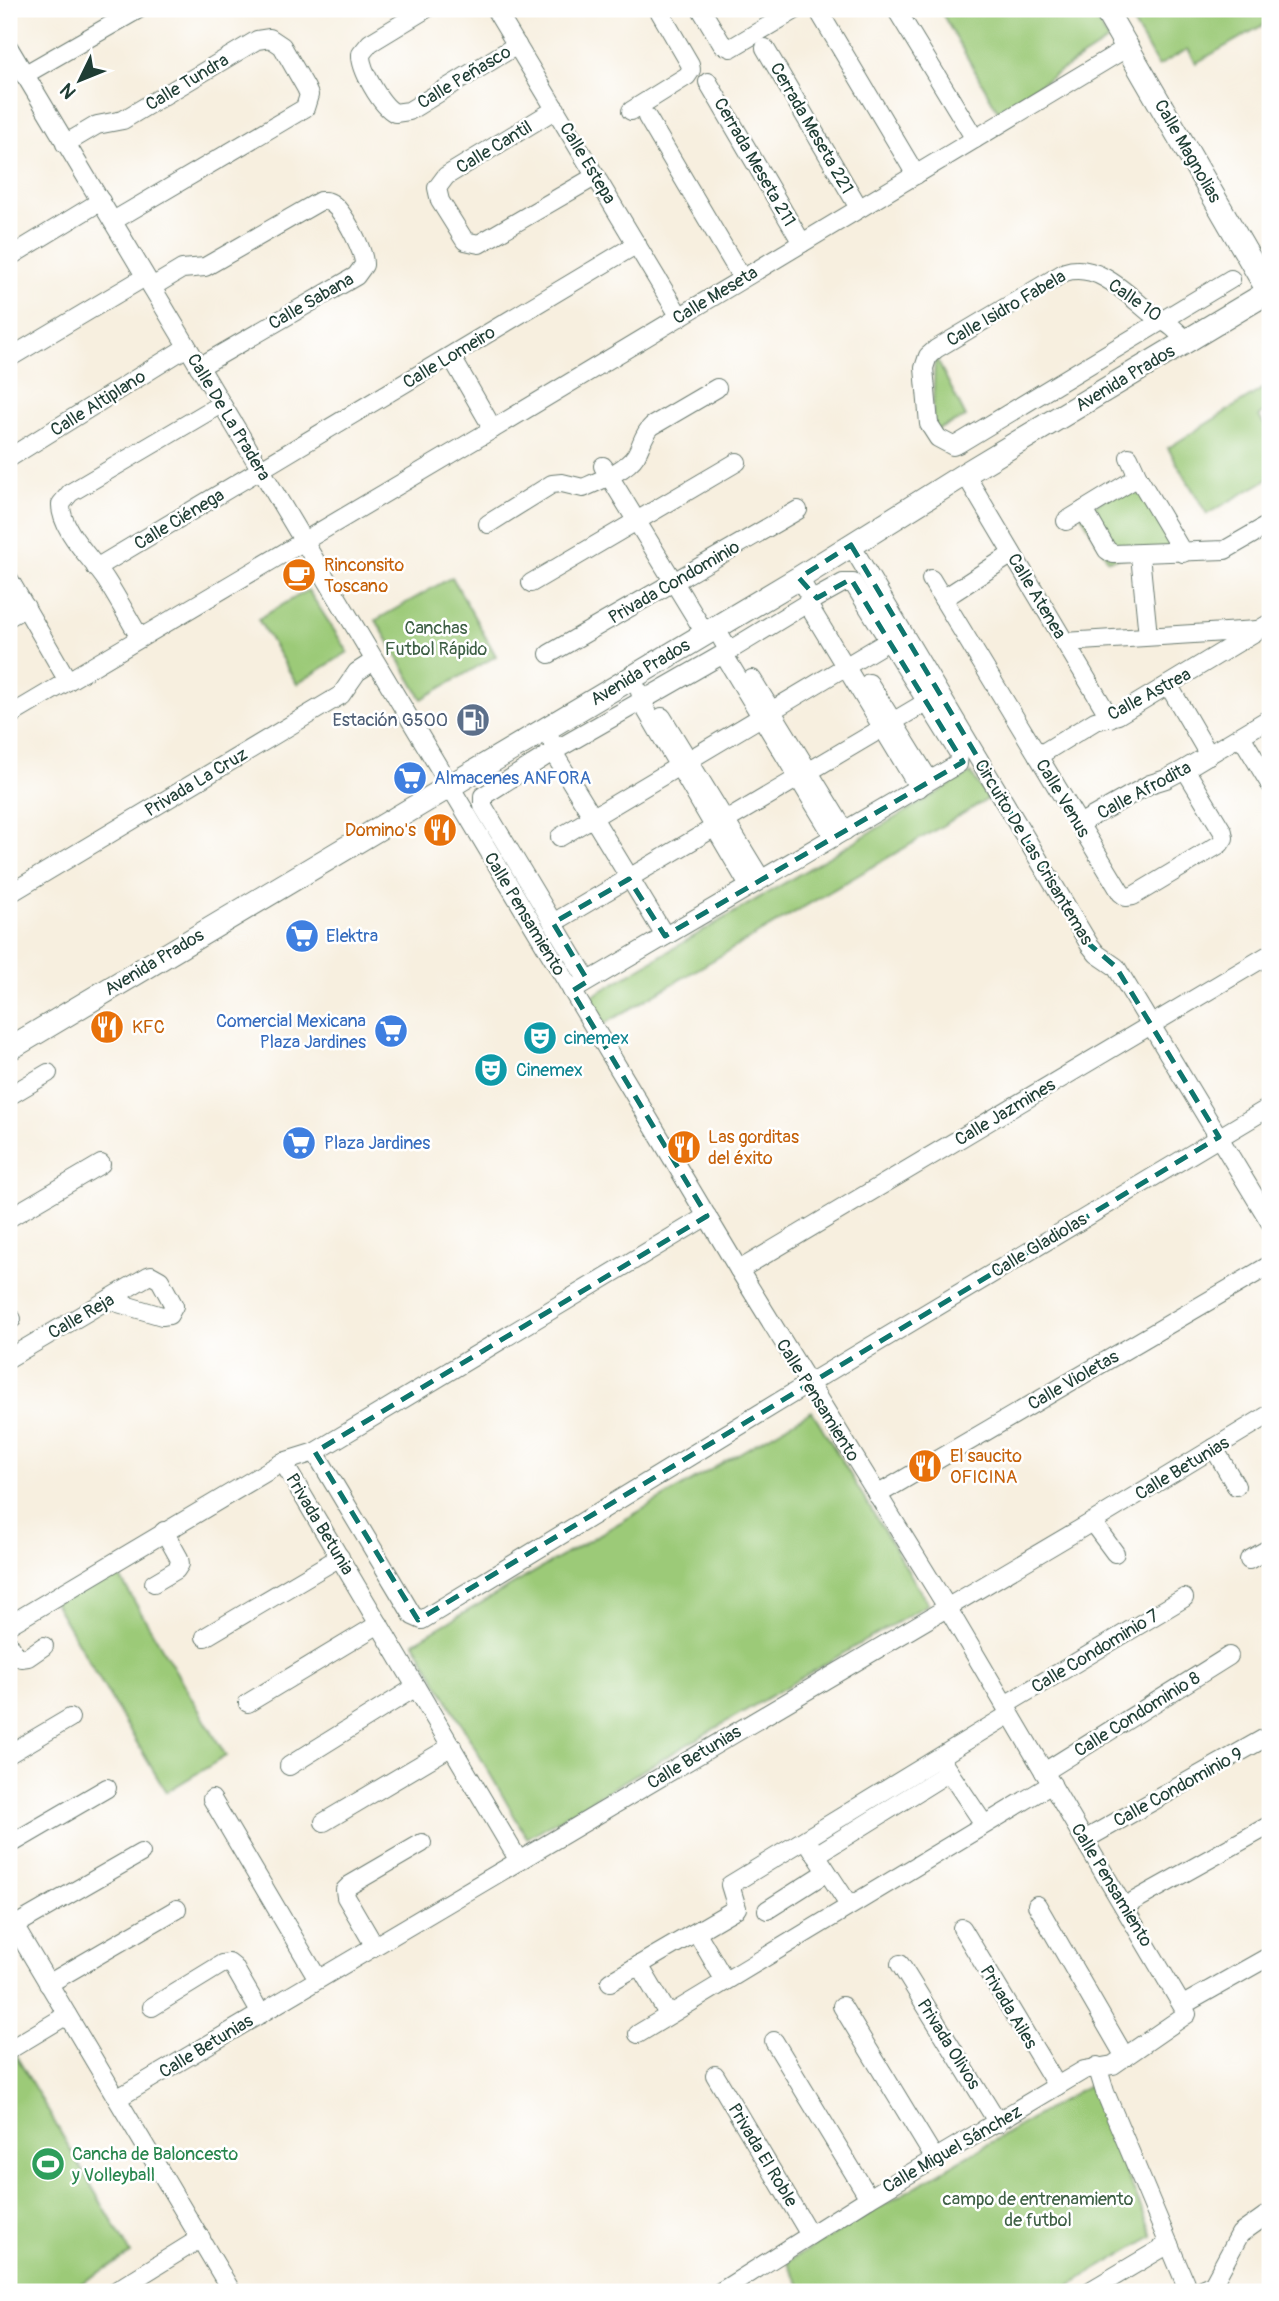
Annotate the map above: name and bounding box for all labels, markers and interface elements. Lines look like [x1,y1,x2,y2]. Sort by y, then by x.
street label: Calle Peñasco [413,40,516,114]
north arrow [46,46,116,116]
street label: Calle Tundra [141,49,233,116]
street label: Cerrada Meseta 221 [765,59,858,198]
text: N [55,78,81,104]
street label: Cerrada Meseta 211 [708,94,801,231]
street label: Calle Magnolias [1149,96,1226,207]
street label: Calle Cantil [452,116,536,179]
street label: Calle Estepa [554,118,621,208]
street label: Calle Meseta [669,261,762,330]
street label: Calle Isidro Fabela [942,265,1070,352]
street label: Calle Sabana [264,268,358,335]
street label: Calle 10 [1103,274,1166,327]
street label: Calle Lomeiro [399,321,500,394]
street label: Avenida Prados [1071,340,1179,417]
street label: Calle De La Pradera [182,349,276,485]
street label: Calle Altiplano [46,365,150,442]
street label: Calle Ciénega [130,484,229,555]
street label: Privada Condominio [605,535,744,629]
street label: Calle Atenea [1002,549,1071,643]
place label: Rinconsito Toscano [324,554,405,598]
cafe icon: Rinconsito Toscano [280,556,318,594]
park label: Canchas Futbol Rápido [385,617,488,661]
street label: Avenida Prados [586,634,694,711]
street label: Calle Astrea [1104,663,1195,726]
fuel station icon: Estación G500 [454,701,492,739]
place label: Estación G500 [332,709,448,732]
street label: Privada La Cruz [141,743,252,822]
street label: Circuito De Las Crisantemas [969,755,1098,949]
street label: Calle Venus [1030,755,1095,842]
street label: Calle Afrodita [1093,756,1195,825]
supermarket icon: Almacenes ANFORA [391,759,429,797]
place label: Almacenes ANFORA [434,767,592,790]
restaurant icon: Domino's [421,811,459,849]
place label: Domino's [345,819,416,842]
street label: Calle Pensamiento [479,848,571,981]
supermarket icon: Elektra [283,917,321,955]
street label: Avenida Prados [100,924,208,1001]
place label: Elektra [326,925,378,948]
restaurant icon: KFC [88,1008,126,1046]
place label: Comercial Mexicana Plaza Jardines [216,1010,366,1054]
supermarket icon: Comercial Mexicana Plaza Jardines [372,1012,410,1050]
place label: KFC [132,1016,165,1039]
theatre icon: cinemex [521,1019,559,1057]
place label: cinemex [564,1027,629,1050]
theatre icon: Cinemex [472,1051,510,1089]
place label: Cinemex [516,1059,583,1082]
street label: Calle Jazmines [951,1073,1060,1151]
supermarket icon: Plaza Jardines [280,1124,318,1162]
place label: Las gorditas del éxito [708,1126,799,1170]
restaurant icon: Las gorditas del éxito [665,1128,703,1166]
place label: Plaza Jardines [324,1132,430,1155]
street label: Calle Gladiolas [987,1208,1091,1283]
street label: Calle Reja [44,1288,118,1345]
street label: Calle Pensamiento [771,1335,865,1466]
street label: Calle Violetas [1024,1345,1123,1416]
street label: Calle Betunias [1131,1431,1234,1506]
place label: El saucito OFICINA [950,1445,1022,1489]
restaurant icon: El saucito OFICINA [906,1447,944,1485]
street label: Privada Betunia [280,1469,359,1579]
street label: Calle Condominio 7 [1027,1604,1164,1699]
street label: Calle Condominio 8 [1070,1666,1205,1762]
street label: Calle Betunias [643,1720,746,1795]
street label: Calle Condominio 9 [1110,1742,1247,1833]
street label: Calle Pensamiento [1066,1819,1158,1952]
street label: Privada Ailes [975,1961,1042,2053]
street label: Privada Olivos [912,1995,986,2094]
street label: Calle Betunias [155,2009,258,2084]
street label: Privada El Roble [723,2099,803,2211]
street label: Calle Miguel Sánchez [878,2100,1026,2199]
place label: Cancha de Baloncesto y Volleyball [71,2143,239,2187]
sports icon: Cancha de Baloncesto y Volleyball [29,2145,67,2183]
park label: campo de entrenamiento de futbol [943,2188,1134,2232]

